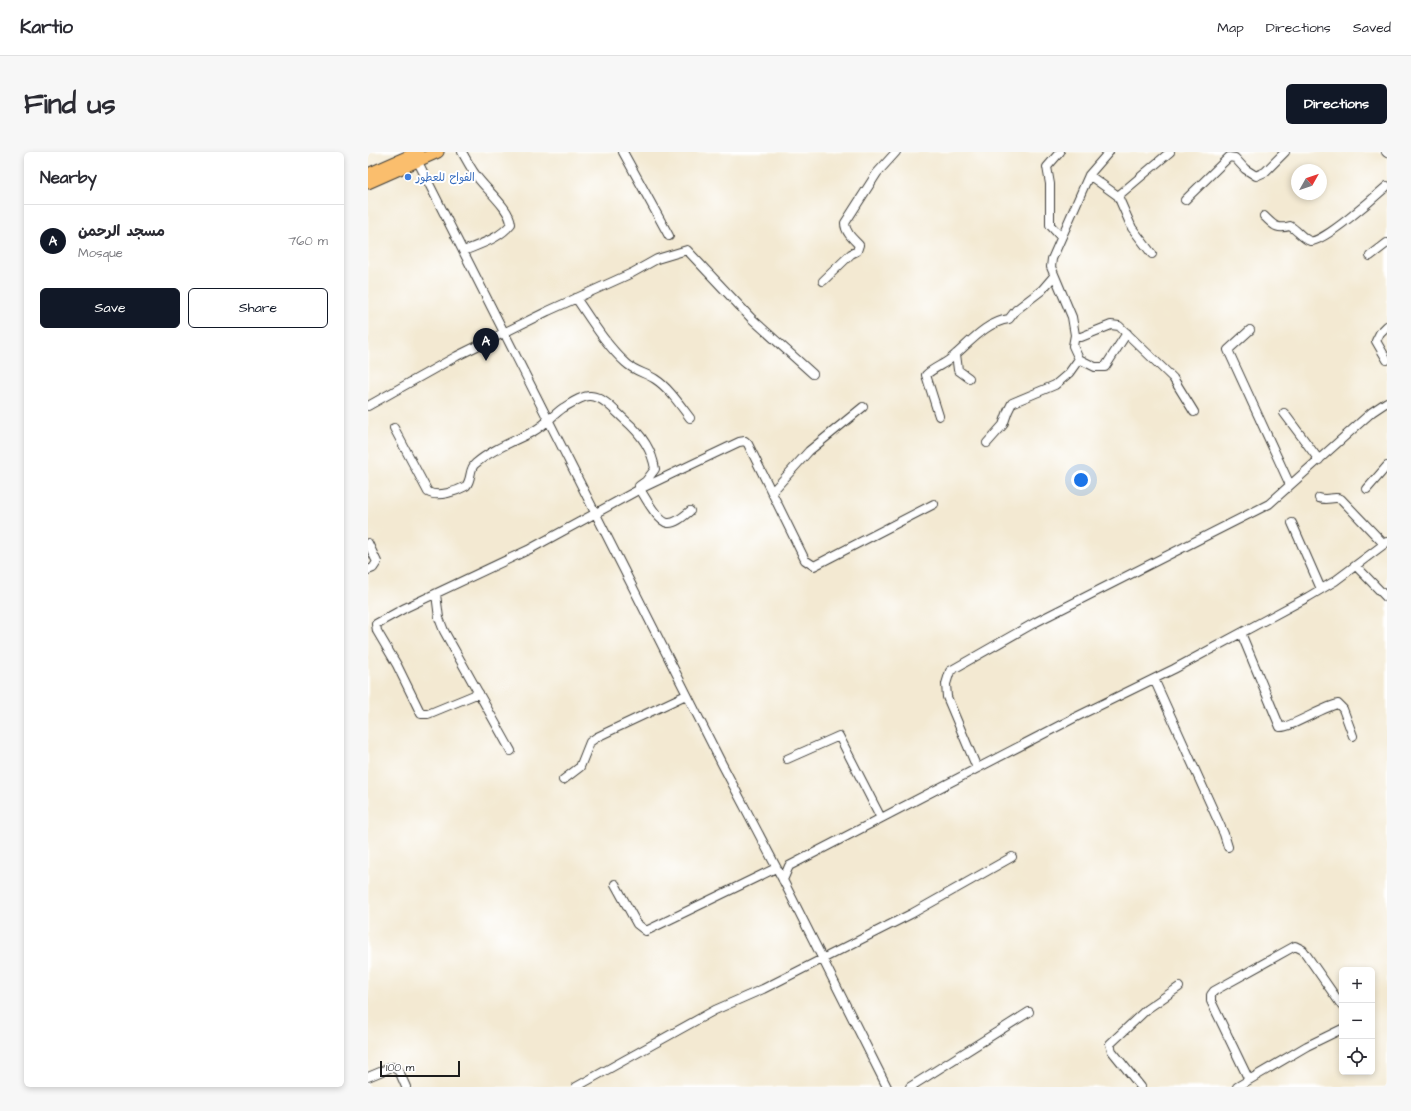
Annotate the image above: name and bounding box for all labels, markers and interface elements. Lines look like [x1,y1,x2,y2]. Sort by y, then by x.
text: Kartio [20,14,73,41]
text: Map [1217,18,1244,38]
text: Directions [1266,18,1331,38]
text: Saved [1353,18,1391,38]
button: Directions [1286,84,1387,124]
text: Find us [24,85,115,124]
north arrow [1291,164,1327,200]
text: Nearby [40,166,97,190]
place label: الفواح للعطور [415,170,475,185]
marker: الفواح للعطور [403,172,413,182]
text: مسجد الرحمن [78,221,165,242]
text: A [49,232,57,250]
text: 760 m [288,232,328,250]
text: Mosque [78,244,123,262]
button: Save [40,288,180,328]
button: Share [188,288,328,328]
pin: A [473,328,499,361]
your location [1071,470,1091,490]
map controls [1339,967,1375,1075]
button: + [1339,967,1375,1003]
button: − [1339,1003,1375,1039]
button: locate [1339,1039,1375,1075]
scale bar [380,1059,460,1078]
text: 100 m [386,1060,414,1075]

